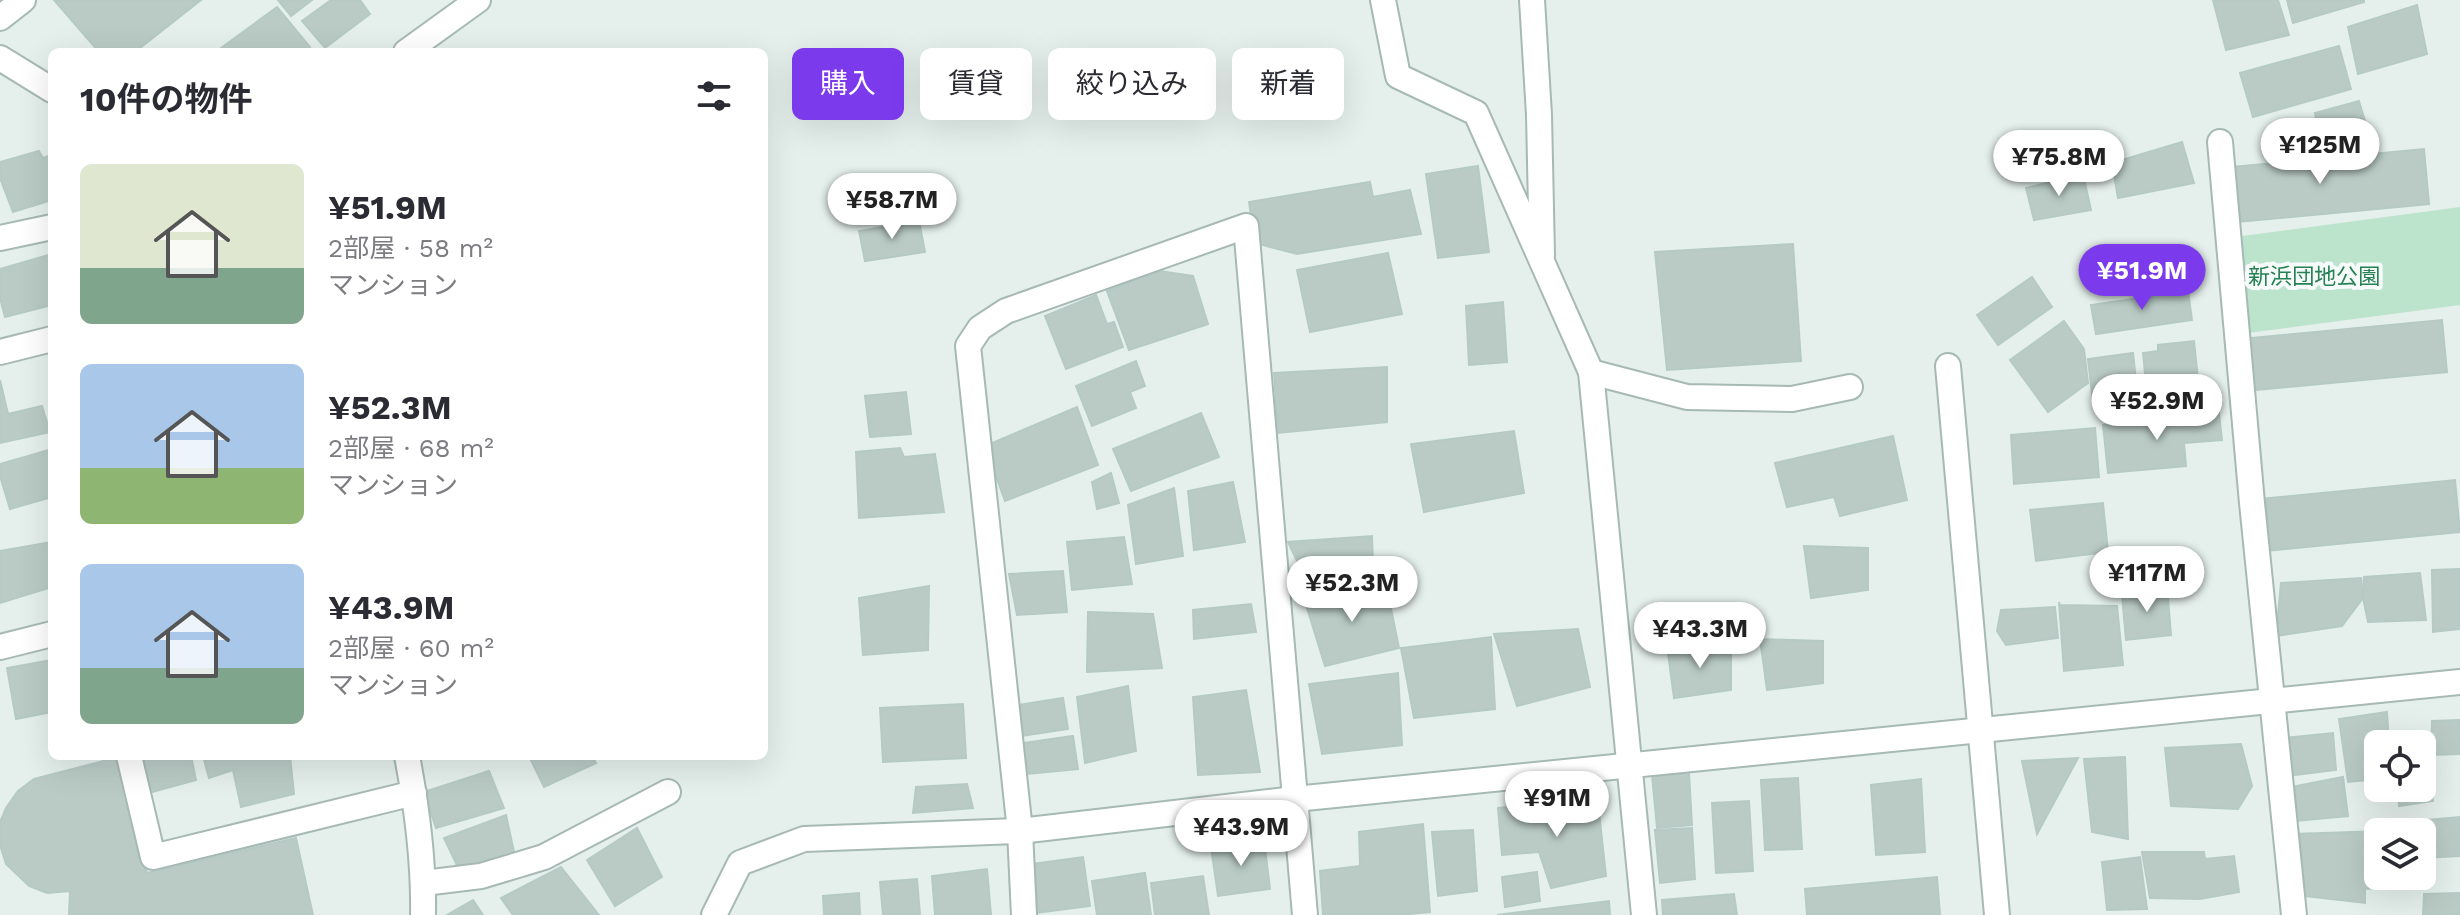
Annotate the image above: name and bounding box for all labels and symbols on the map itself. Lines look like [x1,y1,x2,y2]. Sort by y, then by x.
pin: ¥125M [2264,118,2376,186]
pin: ¥75.8M [1994,130,2124,198]
pin: ¥58.7M [827,173,957,241]
pin: ¥51.9M [2077,244,2207,312]
park label: 新浜団地公園 [2248,264,2380,289]
pin: ¥52.9M [2092,374,2222,442]
pin: ¥117M [2091,546,2203,614]
pin: ¥52.3M [1287,556,1417,624]
pin: ¥43.3M [1635,602,1765,670]
pin: ¥91M [1510,771,1604,839]
pin: ¥43.9M [1176,800,1306,868]

